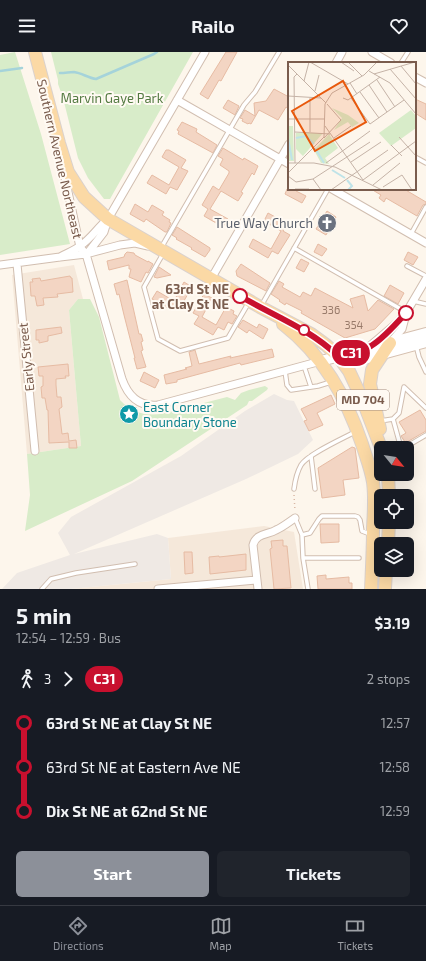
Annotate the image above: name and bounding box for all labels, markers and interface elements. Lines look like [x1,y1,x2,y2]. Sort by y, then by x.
icon: menu [16,15,38,37]
text: Railo [191,15,235,37]
icon: heart [388,15,410,37]
inset map [288,62,416,190]
street label: Southern Avenue Northeast [34,78,86,240]
park label: Marvin Gaye Park [61,90,164,106]
church icon: True Way Church [316,212,338,234]
place label: True Way Church [214,215,313,231]
place label: 63rd St NE at Clay St NE [152,281,229,312]
marker: 63rd St NE at Clay St NE [232,288,248,304]
house number: 336 [322,303,340,316]
unlabelled marker [398,305,414,321]
house number: 354 [345,318,364,331]
street label: Early Street [14,322,38,392]
unlabelled marker [298,324,310,336]
line badge: C31 [328,340,374,366]
text: C31 [340,344,362,361]
road number: MD 704 [337,390,389,410]
place label: East Corner Boundary Stone [143,399,237,430]
place icon: East Corner Boundary Stone [118,403,140,425]
north arrow [374,441,414,481]
map controls [374,441,414,577]
button: locate [374,489,414,529]
button: layers [374,537,414,577]
text: 5 min [16,602,72,628]
text: $3.19 [374,614,410,632]
text: 12:54 – 12:59 · Bus [16,630,121,646]
icon: walk [16,668,38,690]
icon: forward [57,668,79,690]
text: C31 [93,670,115,687]
text: 3 [44,671,51,687]
text: 2 stops [367,671,410,687]
text: 63rd St NE at Clay St NE [46,714,212,732]
text: 12:57 [381,715,410,731]
text: 63rd St NE at Eastern Ave NE [46,758,241,776]
text: 12:58 [380,759,410,775]
text: Dix St NE at 62nd St NE [46,802,207,820]
text: 12:59 [380,803,410,819]
button: Start [16,851,209,897]
button: Tickets [217,851,410,897]
tab: Directions [53,915,104,952]
tab: Map [210,915,232,952]
tab: Tickets [337,915,373,952]

